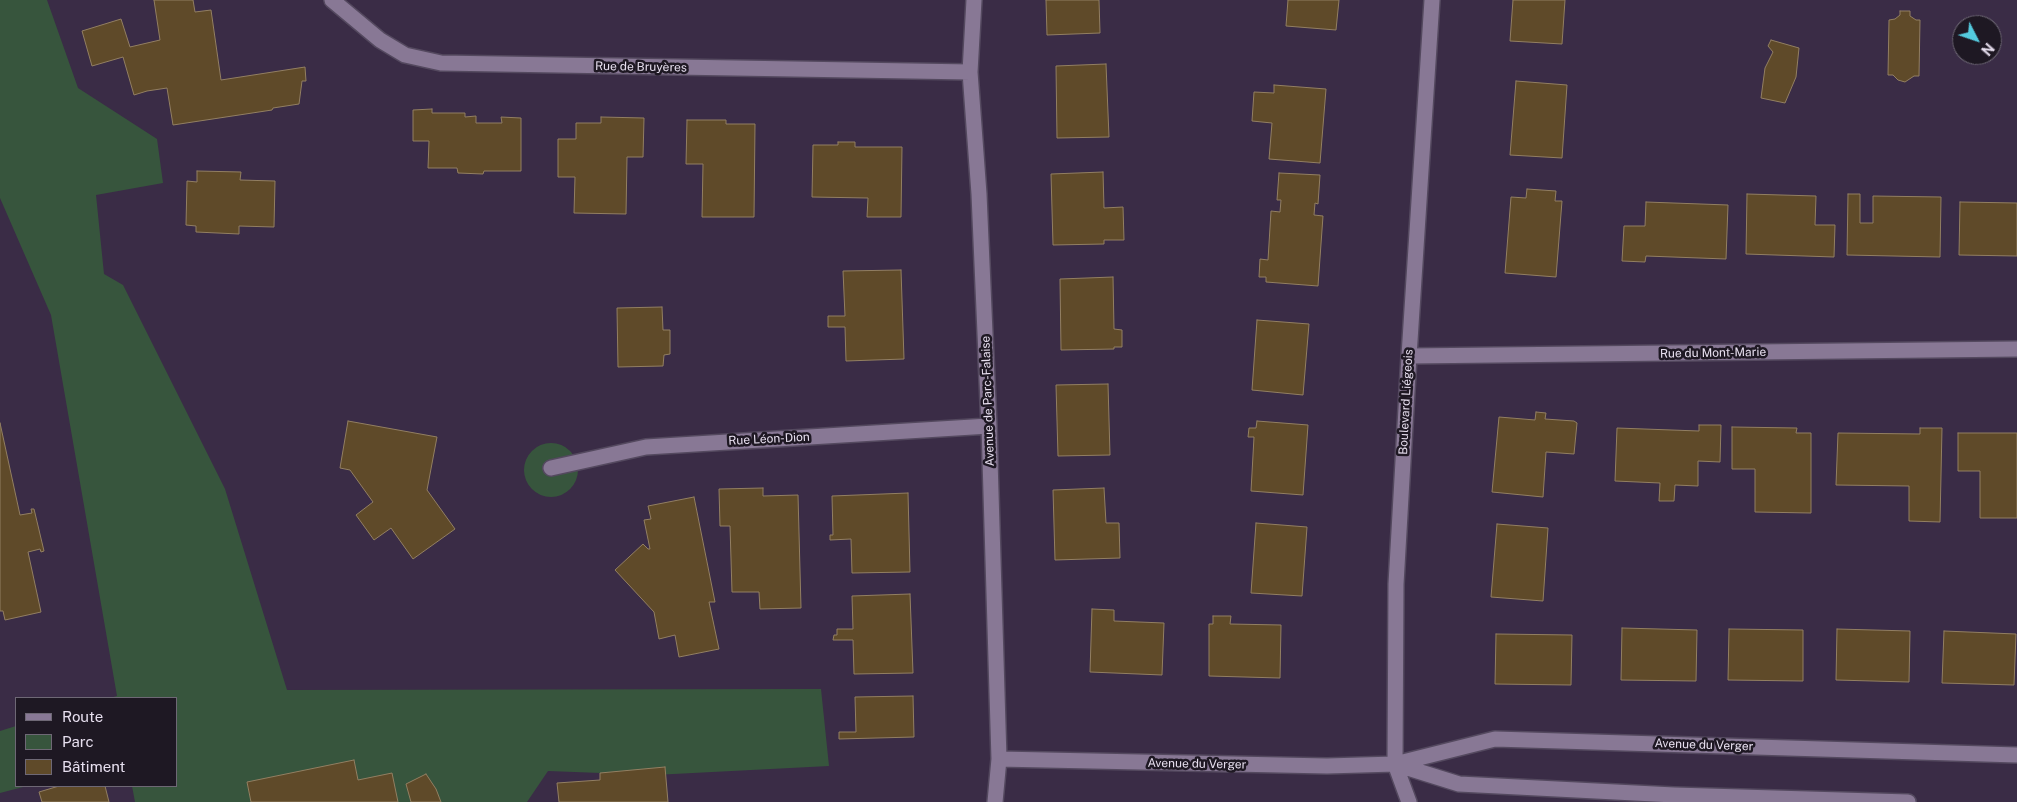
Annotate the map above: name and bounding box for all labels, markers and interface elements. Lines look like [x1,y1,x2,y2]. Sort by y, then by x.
north arrow [1952,15,2002,65]
text: N [1978,40,1997,59]
street label: Rue de Bruyères [595,59,687,75]
street label: Avenue de Parc-Falaise [979,335,997,467]
street label: Rue du Mont-Marie [1660,345,1766,361]
street label: Boulevard Liégeois [1396,349,1416,455]
street label: Rue Léon-Dion [728,430,810,448]
legend [15,697,178,787]
text: Route [62,708,103,725]
text: Parc [62,733,94,750]
street label: Avenue du Verger [1654,736,1754,754]
street label: Avenue du Verger [1148,756,1246,772]
text: Bâtiment [62,758,125,775]

